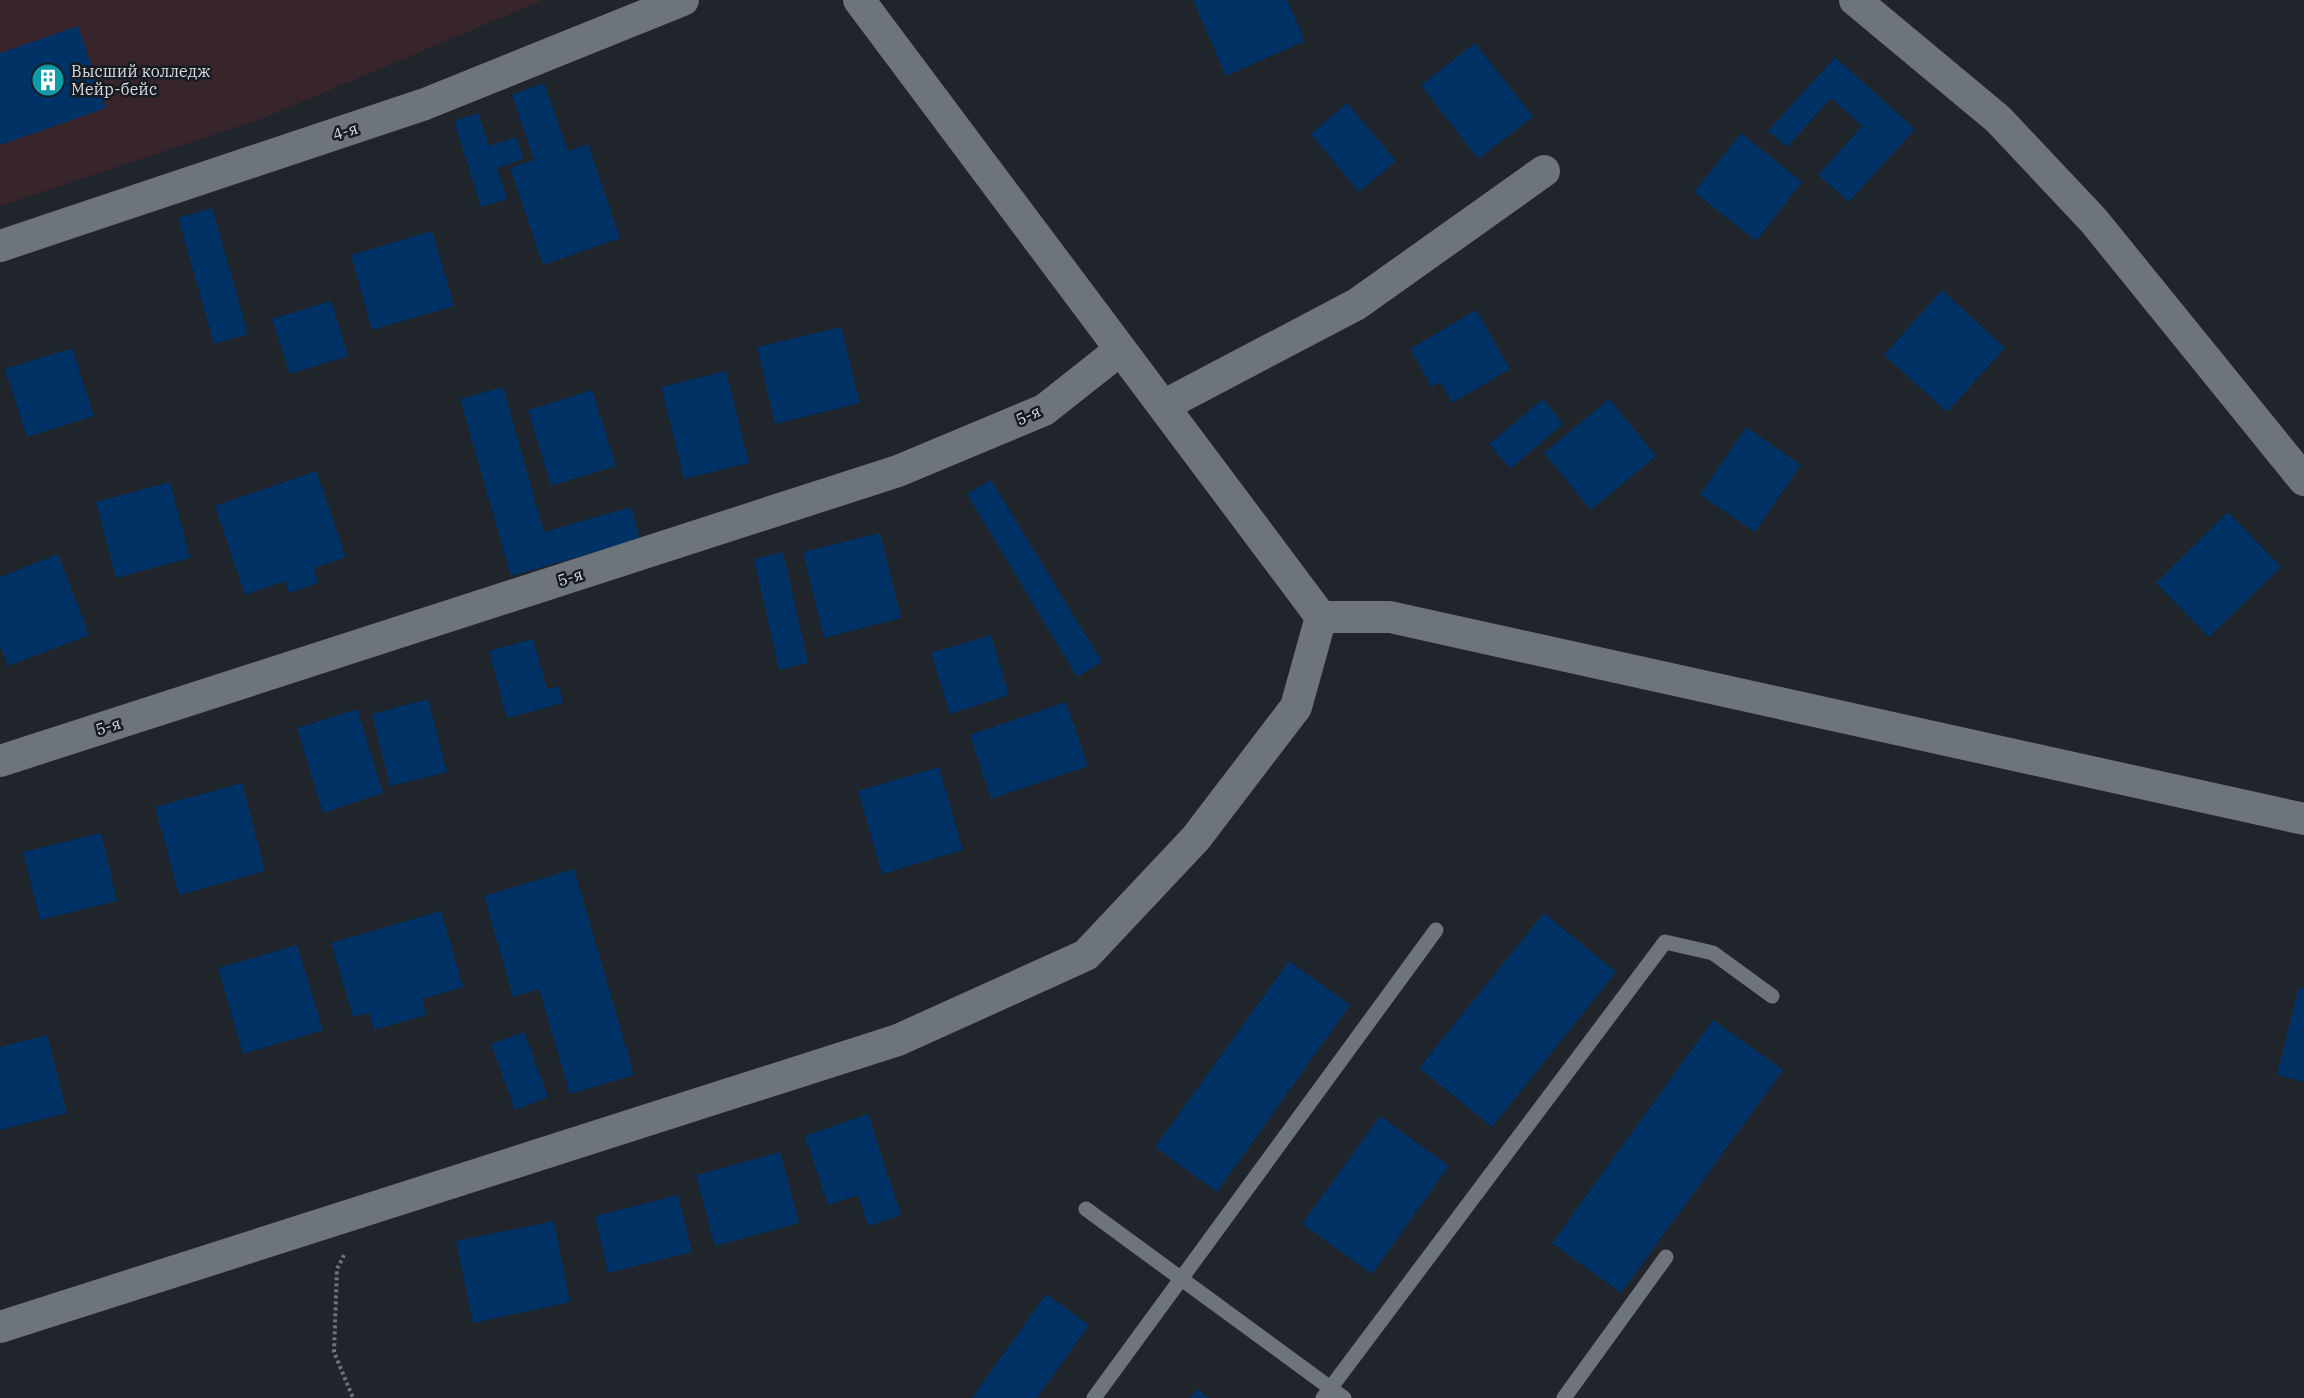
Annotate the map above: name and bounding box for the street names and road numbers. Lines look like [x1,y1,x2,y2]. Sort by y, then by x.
street label: 4-я [330,118,360,144]
street label: 5-я [1012,401,1044,429]
street label: 5-я [555,564,585,590]
street label: 5-я [93,713,123,739]

